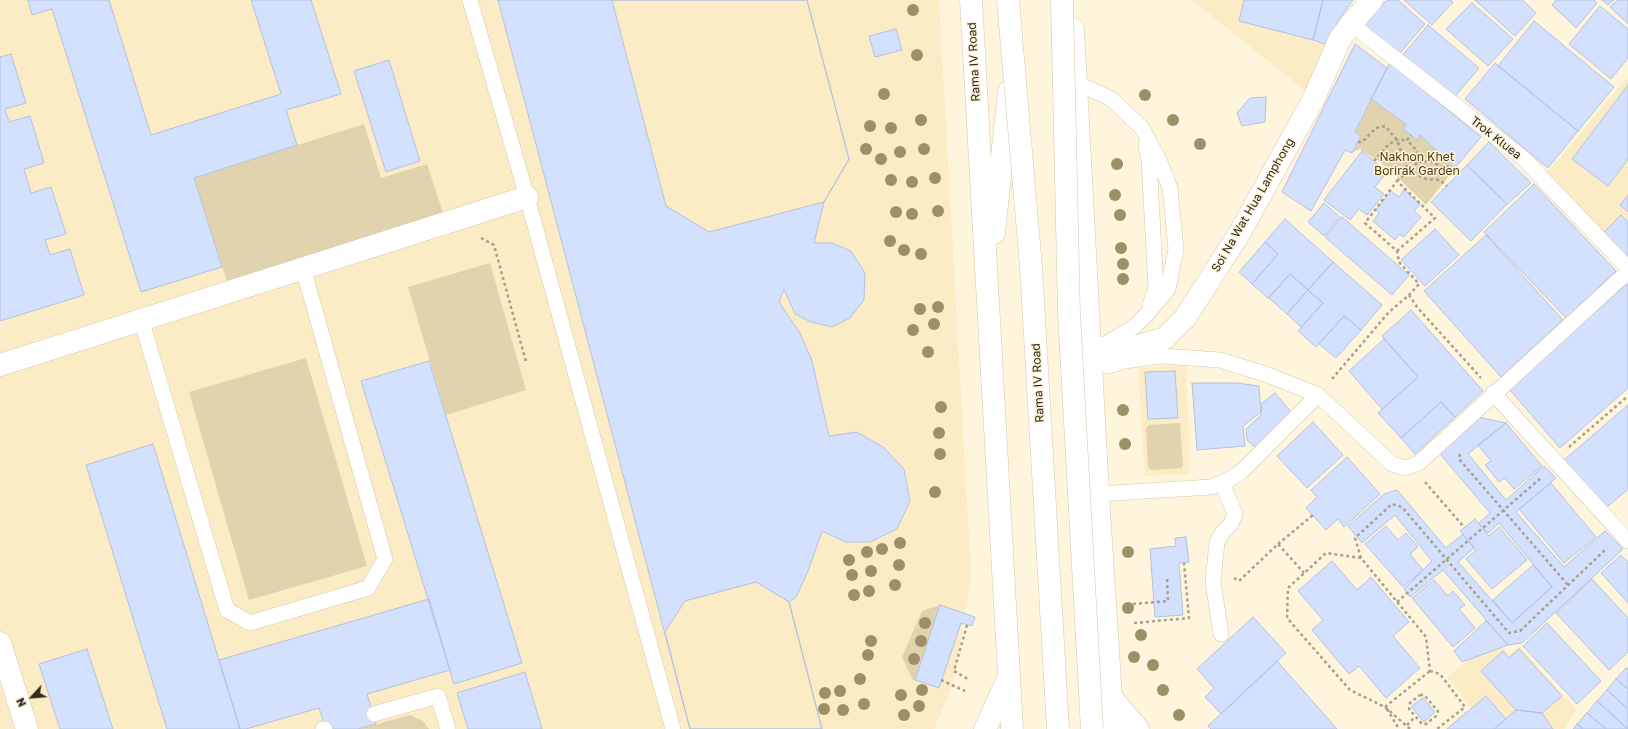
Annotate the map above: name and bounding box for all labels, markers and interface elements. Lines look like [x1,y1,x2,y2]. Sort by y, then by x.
street label: Rama IV Road [965,22,983,102]
street label: Trok Kluea [1468,114,1524,162]
street label: Soi Na Wat Hua Lamphong [1209,135,1297,275]
park label: Nakhon Khet Borirak Garden [1374,150,1460,178]
street label: Rama IV Road [1029,343,1047,423]
north arrow [12,677,52,717]
text: N [13,696,28,709]

